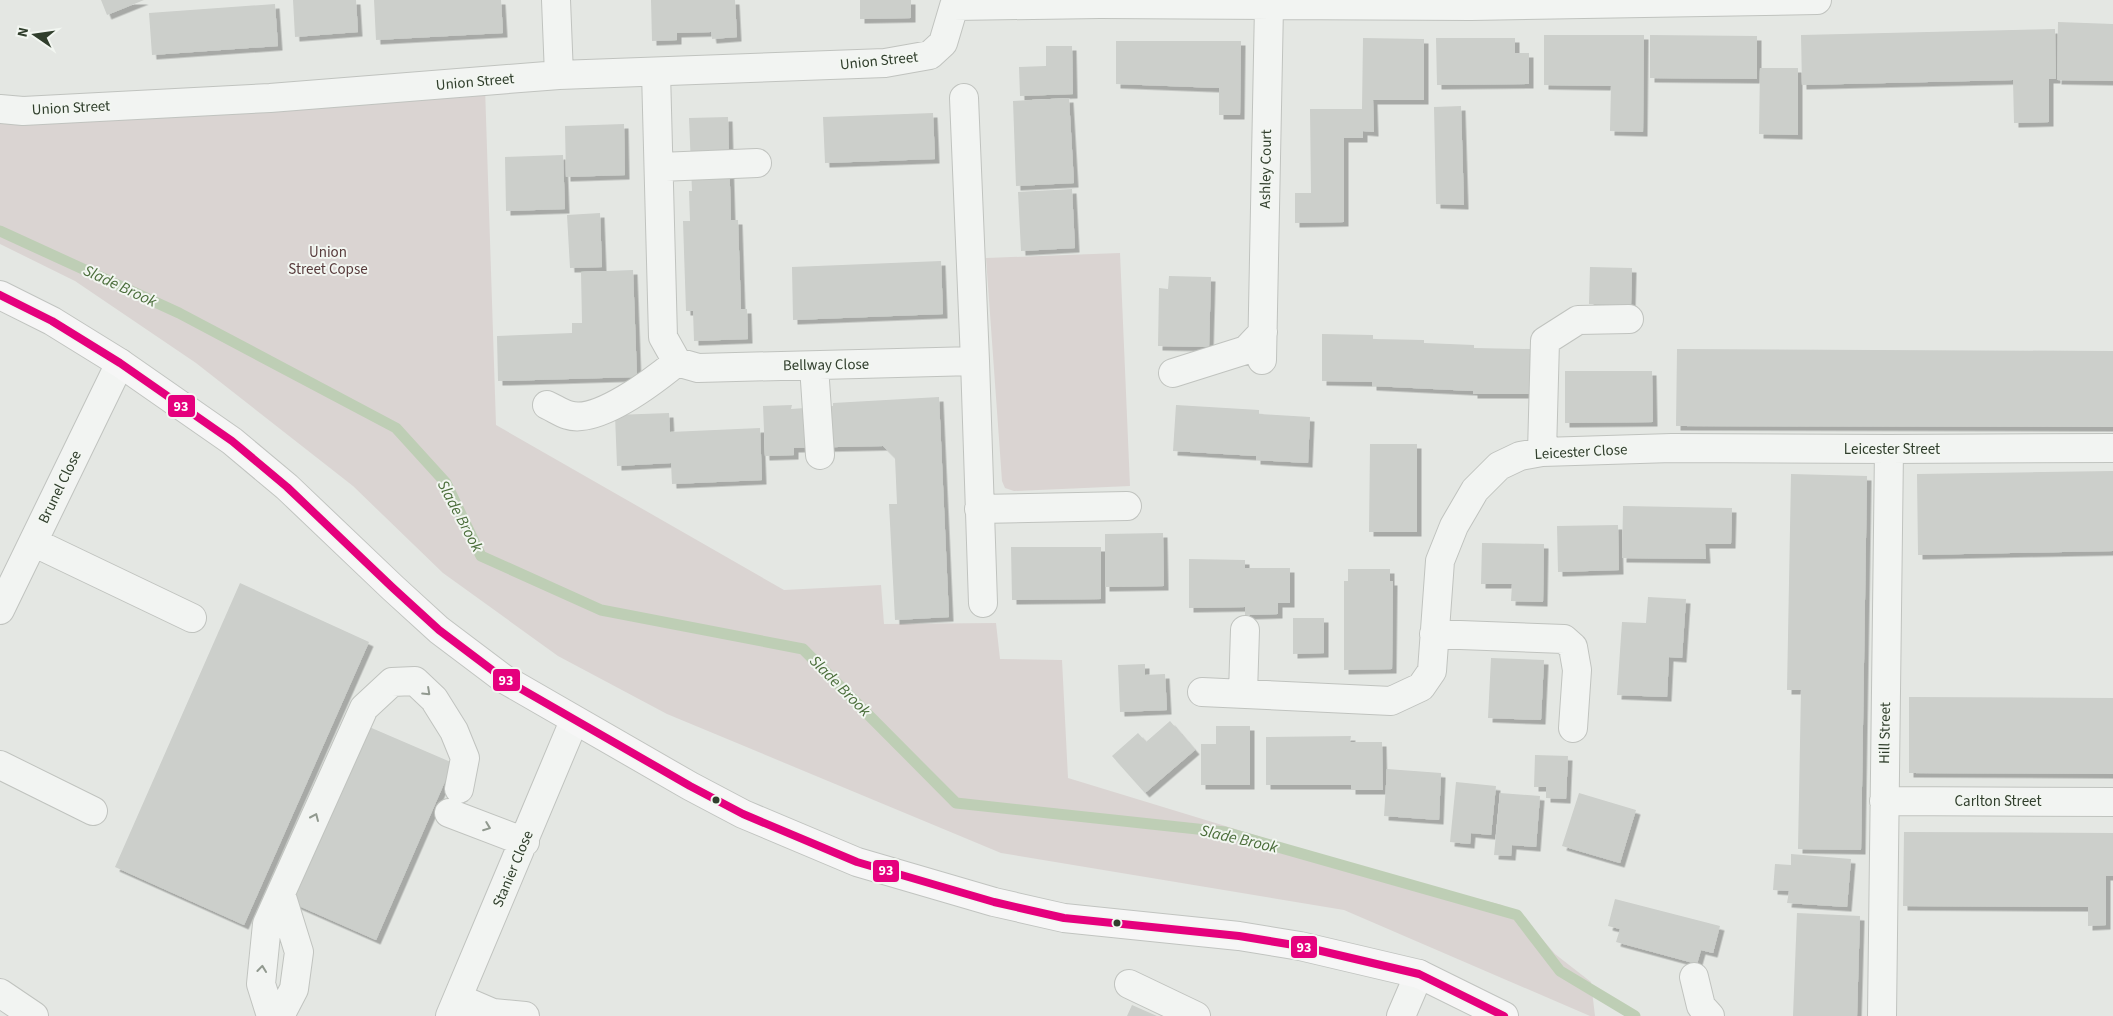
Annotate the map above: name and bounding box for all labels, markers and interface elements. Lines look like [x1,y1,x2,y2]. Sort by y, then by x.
north arrow [10,10,60,60]
text: N [13,26,34,39]
street label: Union Street [839,46,919,76]
street label: Union Street [435,68,515,96]
street label: Union Street [31,95,111,121]
street label: Ashley Court [1255,129,1277,209]
park label: Union Street Copse [288,242,368,280]
water label: Slade Brook [80,259,161,313]
street label: Bellway Close [783,354,869,376]
line badge: 93 [167,394,196,418]
text: 93 [174,397,188,417]
street label: Leicester Close [1534,439,1628,465]
street label: Leicester Street [1844,439,1940,460]
street label: Brunel Close [33,447,87,527]
water label: Slade Brook [432,476,488,556]
water label: Slade Brook [804,650,876,722]
line badge: 93 [492,668,521,692]
text: 93 [499,671,513,691]
one-way arrow [422,686,431,695]
street label: Hill Street [1874,702,1896,764]
street label: Carlton Street [1955,791,2041,812]
unlabelled marker [711,795,721,805]
one-way arrow [309,813,320,822]
water label: Slade Brook [1198,819,1280,859]
one-way arrow [482,821,491,832]
street label: Stanier Close [487,827,539,911]
line badge: 93 [872,859,900,883]
text: 93 [879,861,893,881]
unlabelled marker [1112,918,1122,928]
line badge: 93 [1290,935,1318,959]
text: 93 [1297,938,1311,958]
one-way arrow [256,965,267,973]

